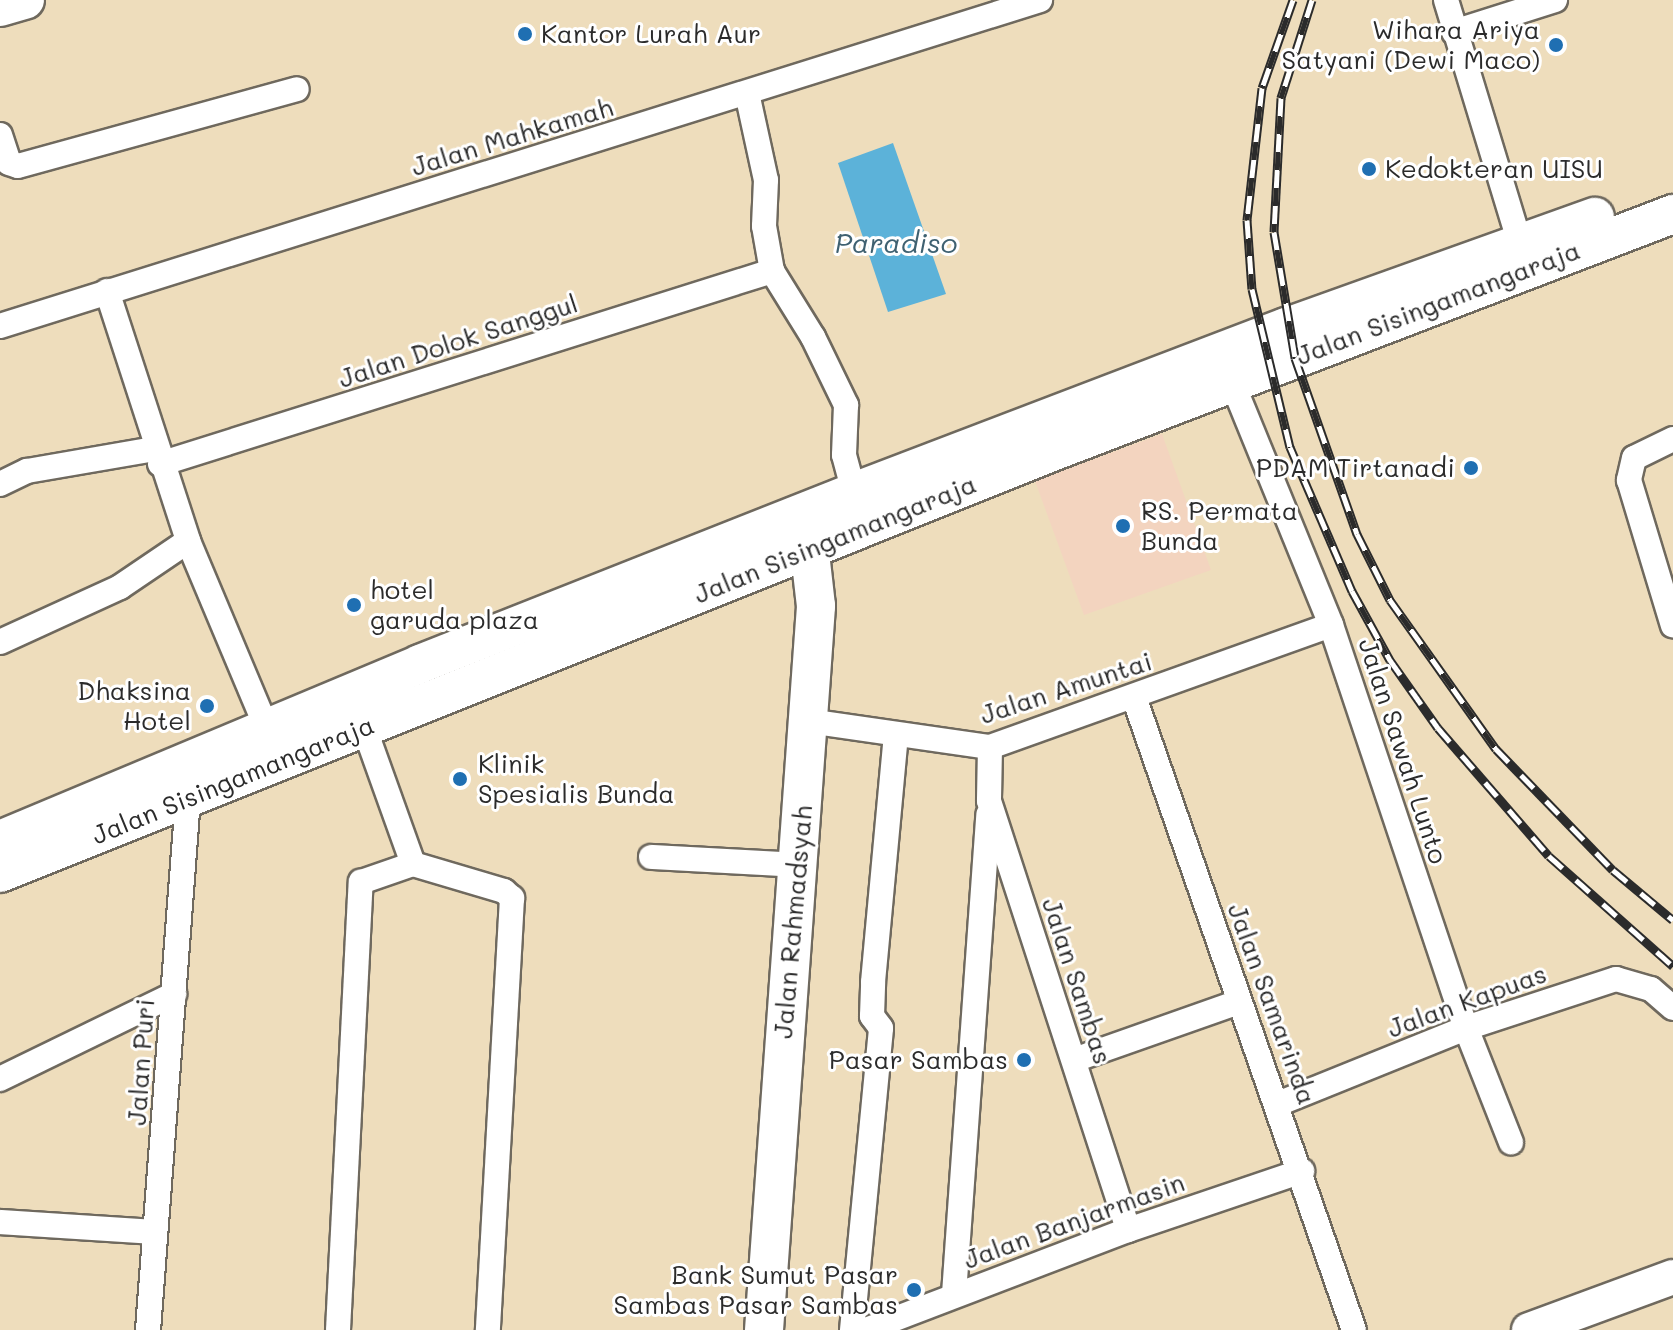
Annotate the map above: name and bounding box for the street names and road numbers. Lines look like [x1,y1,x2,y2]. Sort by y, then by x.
street label: Jalan Mahkamah [407,92,617,182]
street label: Jalan Sisingamangaraja [1292,234,1584,372]
street label: Jalan Dolok Sanggul [335,288,581,394]
street label: Jalan Sisingamangaraja [689,468,981,610]
street label: Jalan Sawah Lunto [1352,634,1454,868]
street label: Jalan Amuntai [976,646,1156,730]
street label: Jalan Sisingamangaraja [87,709,379,851]
street label: Jalan Rahmadsyah [767,804,819,1040]
street label: Jalan Sambas [1035,894,1119,1068]
street label: Jalan Samarinda [1221,899,1323,1109]
street label: Jalan Kapuas [1383,958,1551,1044]
street label: Jalan Puri [121,998,161,1126]
street label: Jalan Banjarmasin [959,1167,1189,1275]

